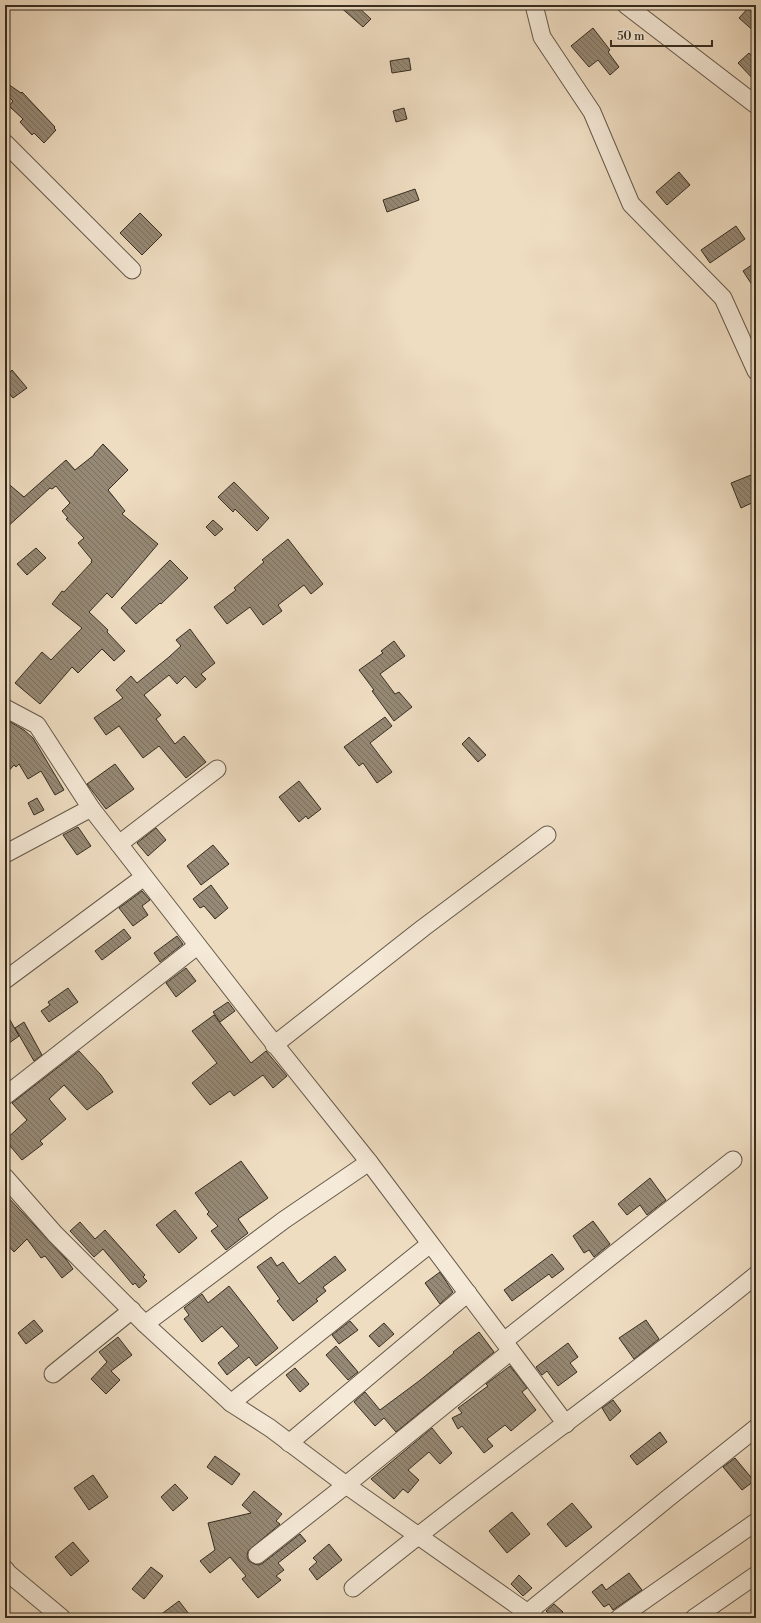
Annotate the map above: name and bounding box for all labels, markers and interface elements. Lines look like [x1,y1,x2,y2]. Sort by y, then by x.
scale bar [611,22,712,48]
text: 50 m [617,29,645,44]

